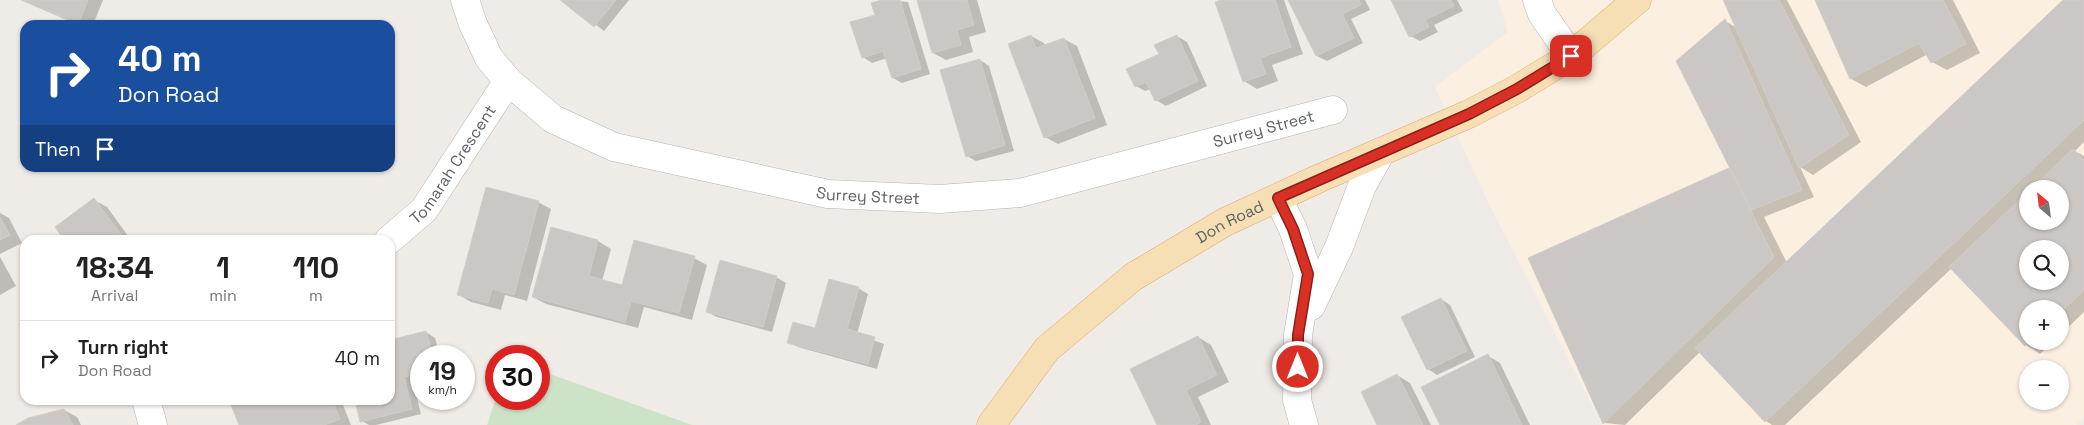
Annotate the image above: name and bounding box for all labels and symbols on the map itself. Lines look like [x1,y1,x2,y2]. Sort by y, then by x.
pin [1550,35,1592,77]
street label: Tomarah Crescent [405,101,501,229]
street label: Surrey Street [1211,105,1316,152]
north arrow [2019,180,2069,230]
street label: Surrey Street [814,182,920,209]
street label: Don Road [1192,196,1267,248]
position arrow [1271,340,1323,392]
speed limit sign: 30 [485,345,550,410]

